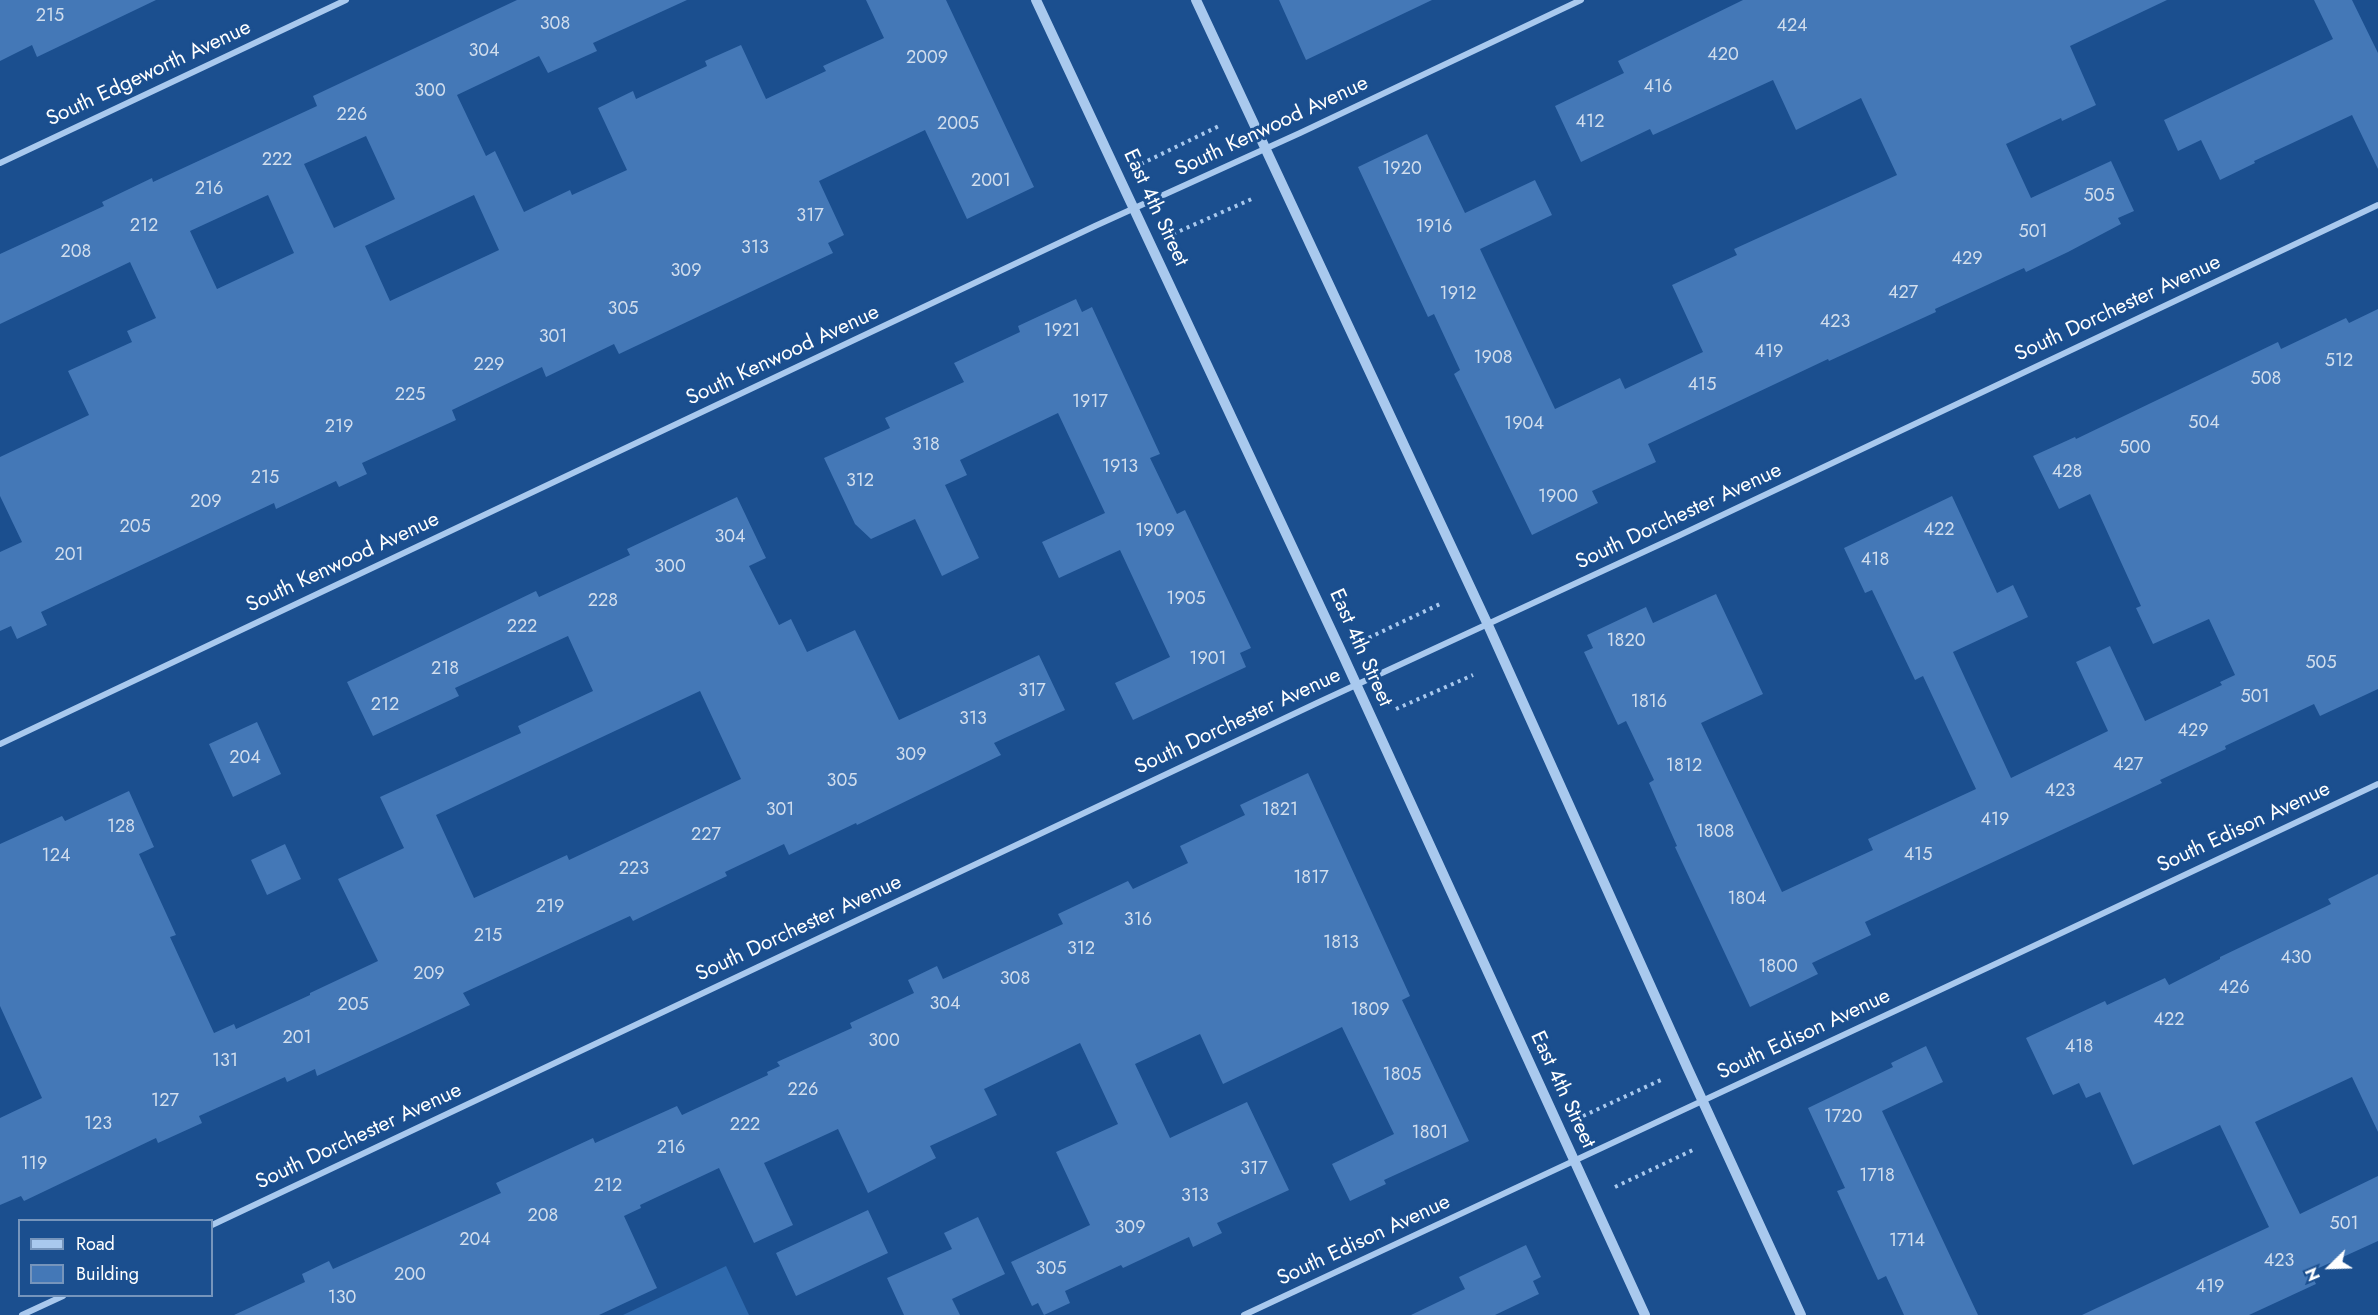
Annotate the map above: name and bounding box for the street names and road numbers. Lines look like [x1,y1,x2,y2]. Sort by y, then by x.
street label: South Edgeworth Avenue [43,16,255,132]
street label: South Kenwood Avenue [1172,71,1372,183]
street label: East 4th Street [1117,146,1193,270]
street label: South Dorchester Avenue [2011,250,2225,368]
street label: South Kenwood Avenue [683,300,883,412]
street label: South Dorchester Avenue [1572,458,1786,576]
street label: South Kenwood Avenue [243,507,443,619]
street label: East 4th Street [1323,585,1397,711]
street label: South Dorchester Avenue [1131,663,1345,781]
street label: South Edison Avenue [2153,777,2335,879]
street label: South Dorchester Avenue [692,870,906,988]
street label: South Edison Avenue [1713,984,1895,1086]
street label: East 4th Street [1524,1028,1600,1152]
street label: South Dorchester Avenue [252,1078,466,1196]
street label: South Edison Avenue [1273,1190,1455,1292]

